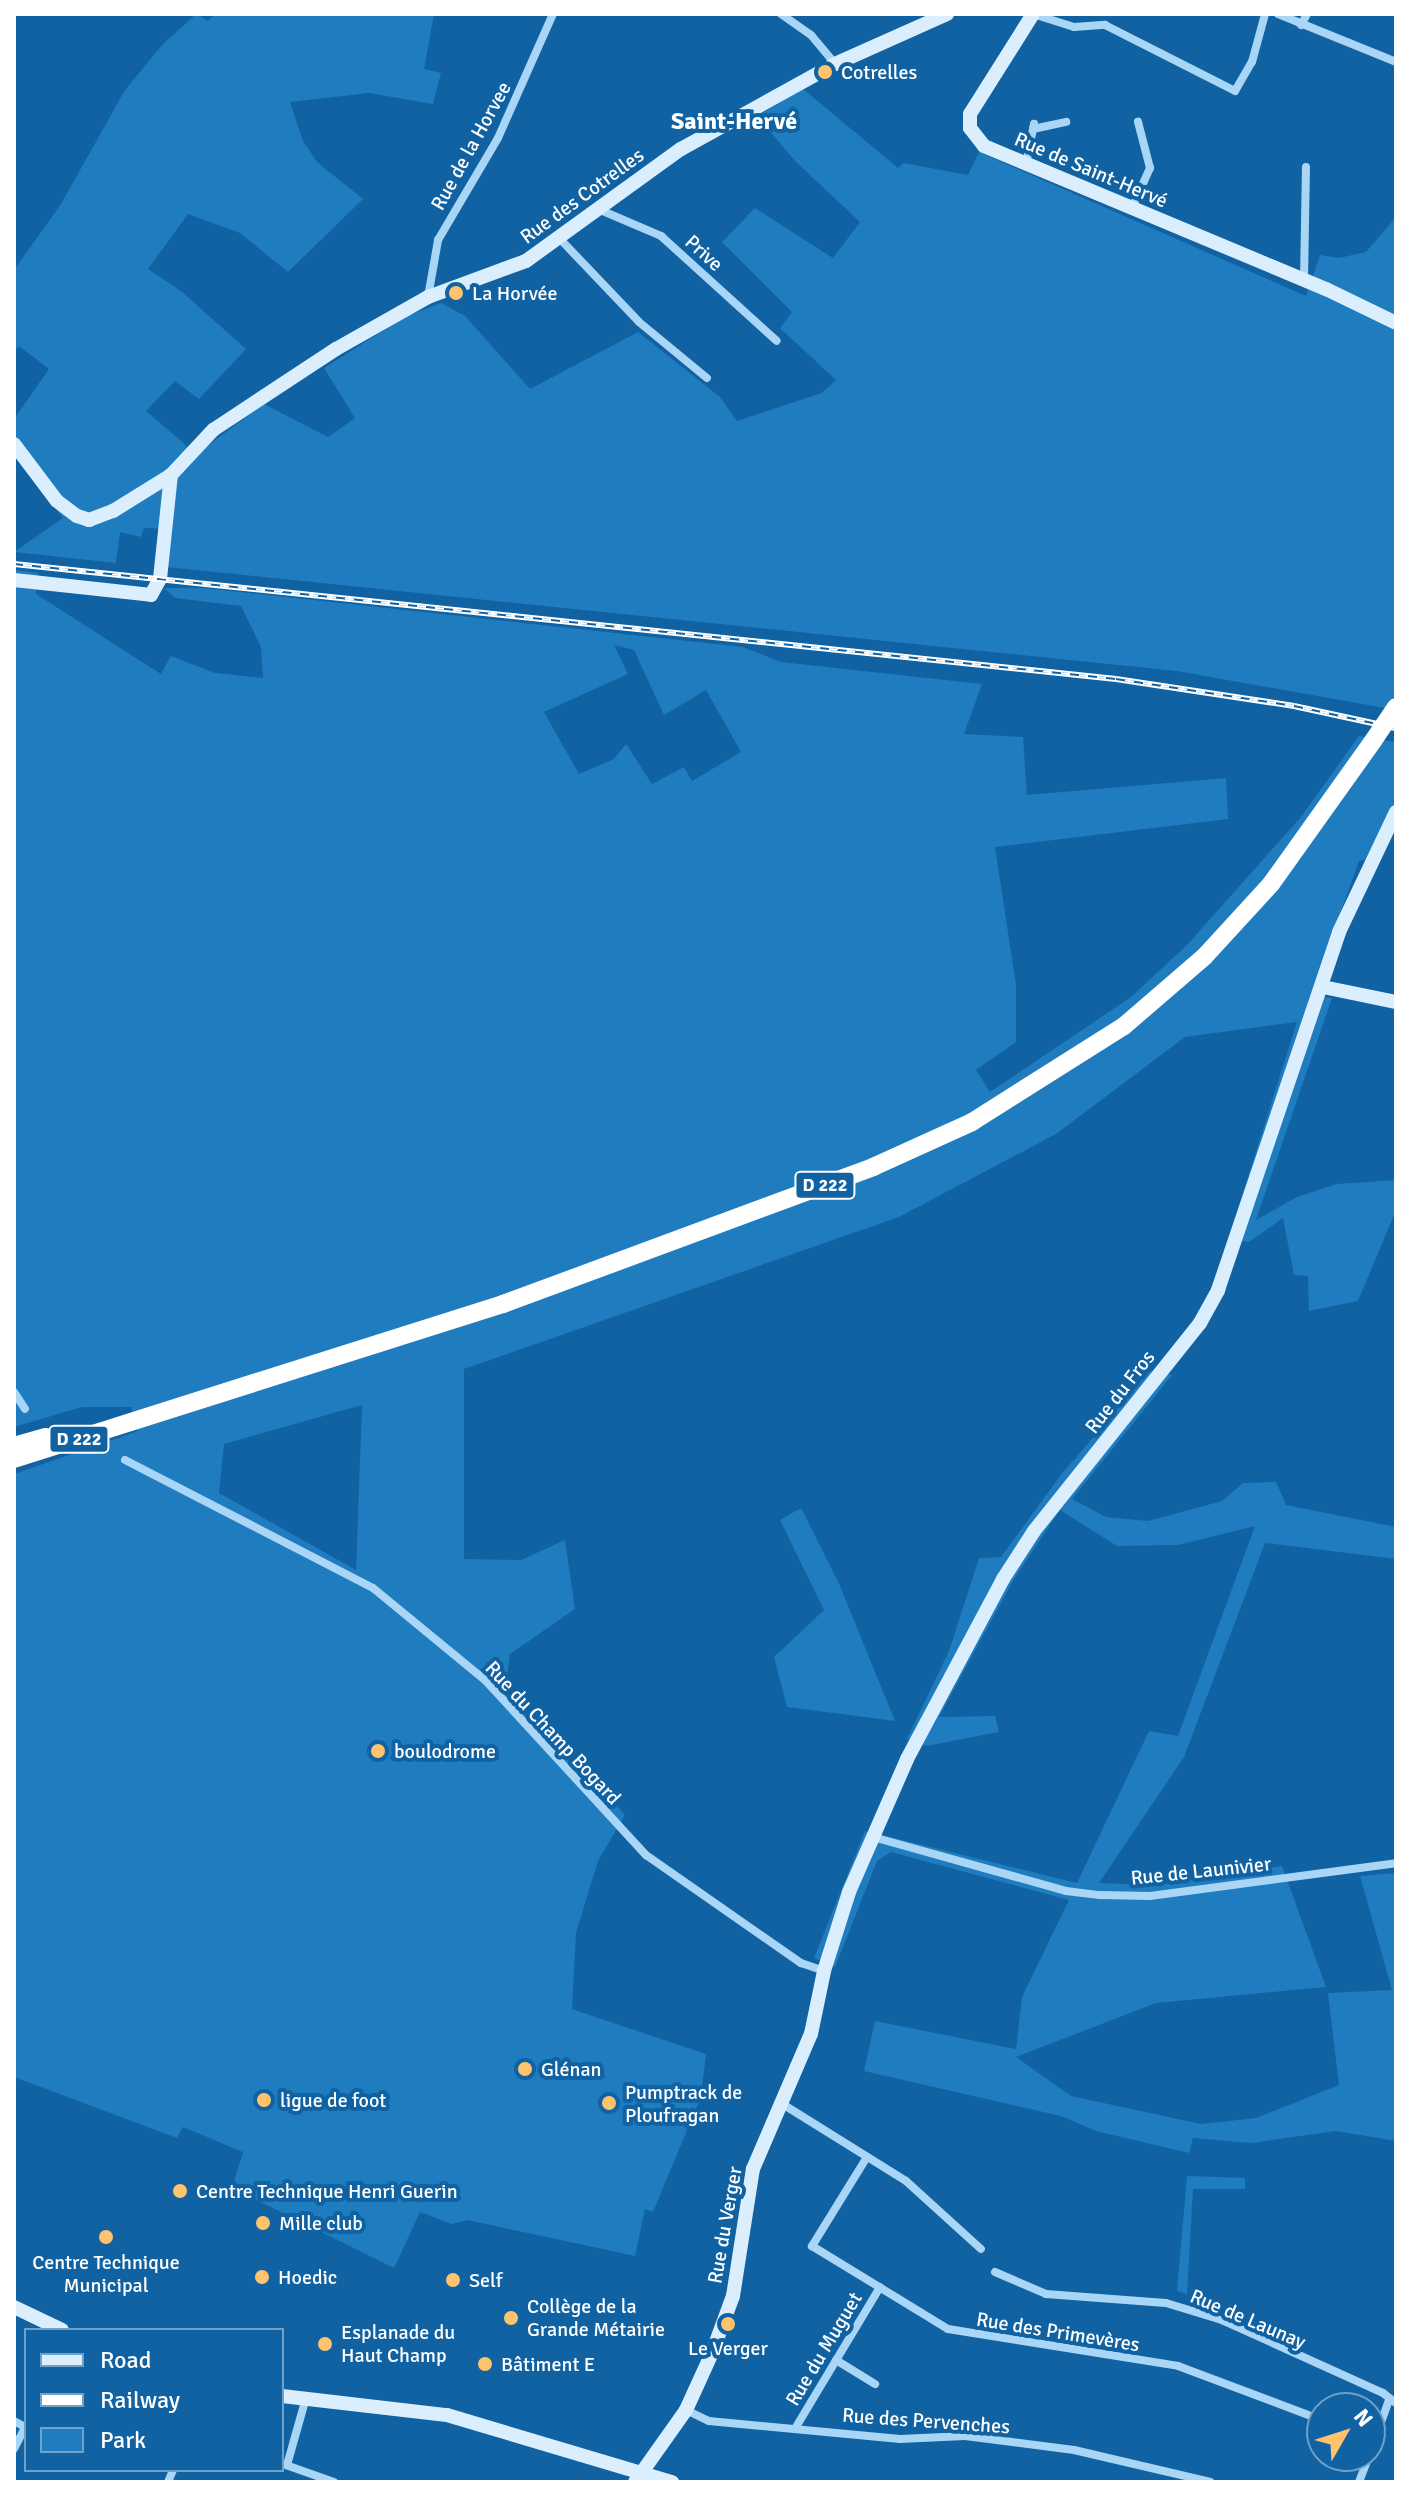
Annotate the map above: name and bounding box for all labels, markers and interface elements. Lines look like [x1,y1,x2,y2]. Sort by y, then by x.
place label: Cotrelles [841,60,917,84]
marker: Cotrelles [816,63,834,81]
street label: Rue de la Horvee [426,78,516,214]
district label: Saint-Hervé [671,108,797,136]
street label: Rue de Saint-Hervé [1011,127,1171,213]
street label: Rue des Cotrelles [516,143,648,249]
street label: Prive [680,230,728,276]
place label: La Horvée [472,281,557,305]
marker: La Horvée [447,284,465,302]
road number: D 222 [793,1171,857,1199]
street label: Rue du Fros [1080,1346,1160,1438]
road number: D 222 [47,1425,111,1453]
street label: Rue du Champ Bogard [480,1656,626,1810]
place label: boulodrome [394,1739,496,1763]
marker: boulodrome [369,1742,387,1760]
street label: Rue de Launivier [1130,1852,1272,1890]
place label: Glénan [541,2057,601,2081]
marker: Glénan [516,2060,534,2078]
place label: Pumptrack de Ploufragan [625,2080,742,2127]
place label: ligue de foot [280,2088,386,2112]
marker: ligue de foot [255,2091,273,2109]
marker: Pumptrack de Ploufragan [600,2094,618,2112]
street label: Rue du Verger [703,2165,747,2285]
place label: Centre Technique Henri Guerin [196,2179,458,2203]
marker: Centre Technique Henri Guerin [171,2182,189,2200]
place label: Mille club [279,2211,363,2235]
marker: Mille club [254,2214,272,2232]
marker: Centre Technique Municipal [97,2228,115,2246]
place label: Centre Technique Municipal [32,2250,180,2297]
place label: Hoedic [278,2265,337,2289]
marker: Hoedic [253,2268,271,2286]
place label: Self [469,2268,503,2292]
marker: Self [444,2271,462,2289]
street label: Rue de Launay [1187,2284,1309,2354]
street label: Rue du Muguet [781,2288,867,2410]
place label: Collège de la Grande Métairie [527,2294,665,2341]
street label: Rue des Primevères [975,2307,1141,2357]
marker: Collège de la Grande Métairie [502,2309,520,2327]
marker: Le Verger [719,2315,737,2333]
place label: Esplanade du Haut Champ [341,2320,455,2367]
legend [24,2328,284,2472]
marker: Esplanade du Haut Champ [316,2335,334,2353]
place label: Le Verger [688,2336,768,2360]
text: Road [100,2345,151,2375]
place label: Bâtiment E [501,2352,595,2376]
marker: Bâtiment E [476,2355,494,2373]
text: Railway [100,2385,180,2415]
north arrow [1306,2392,1386,2472]
street label: Rue des Pervenches [841,2403,1011,2439]
text: N [1348,2403,1379,2432]
text: Park [100,2425,146,2455]

